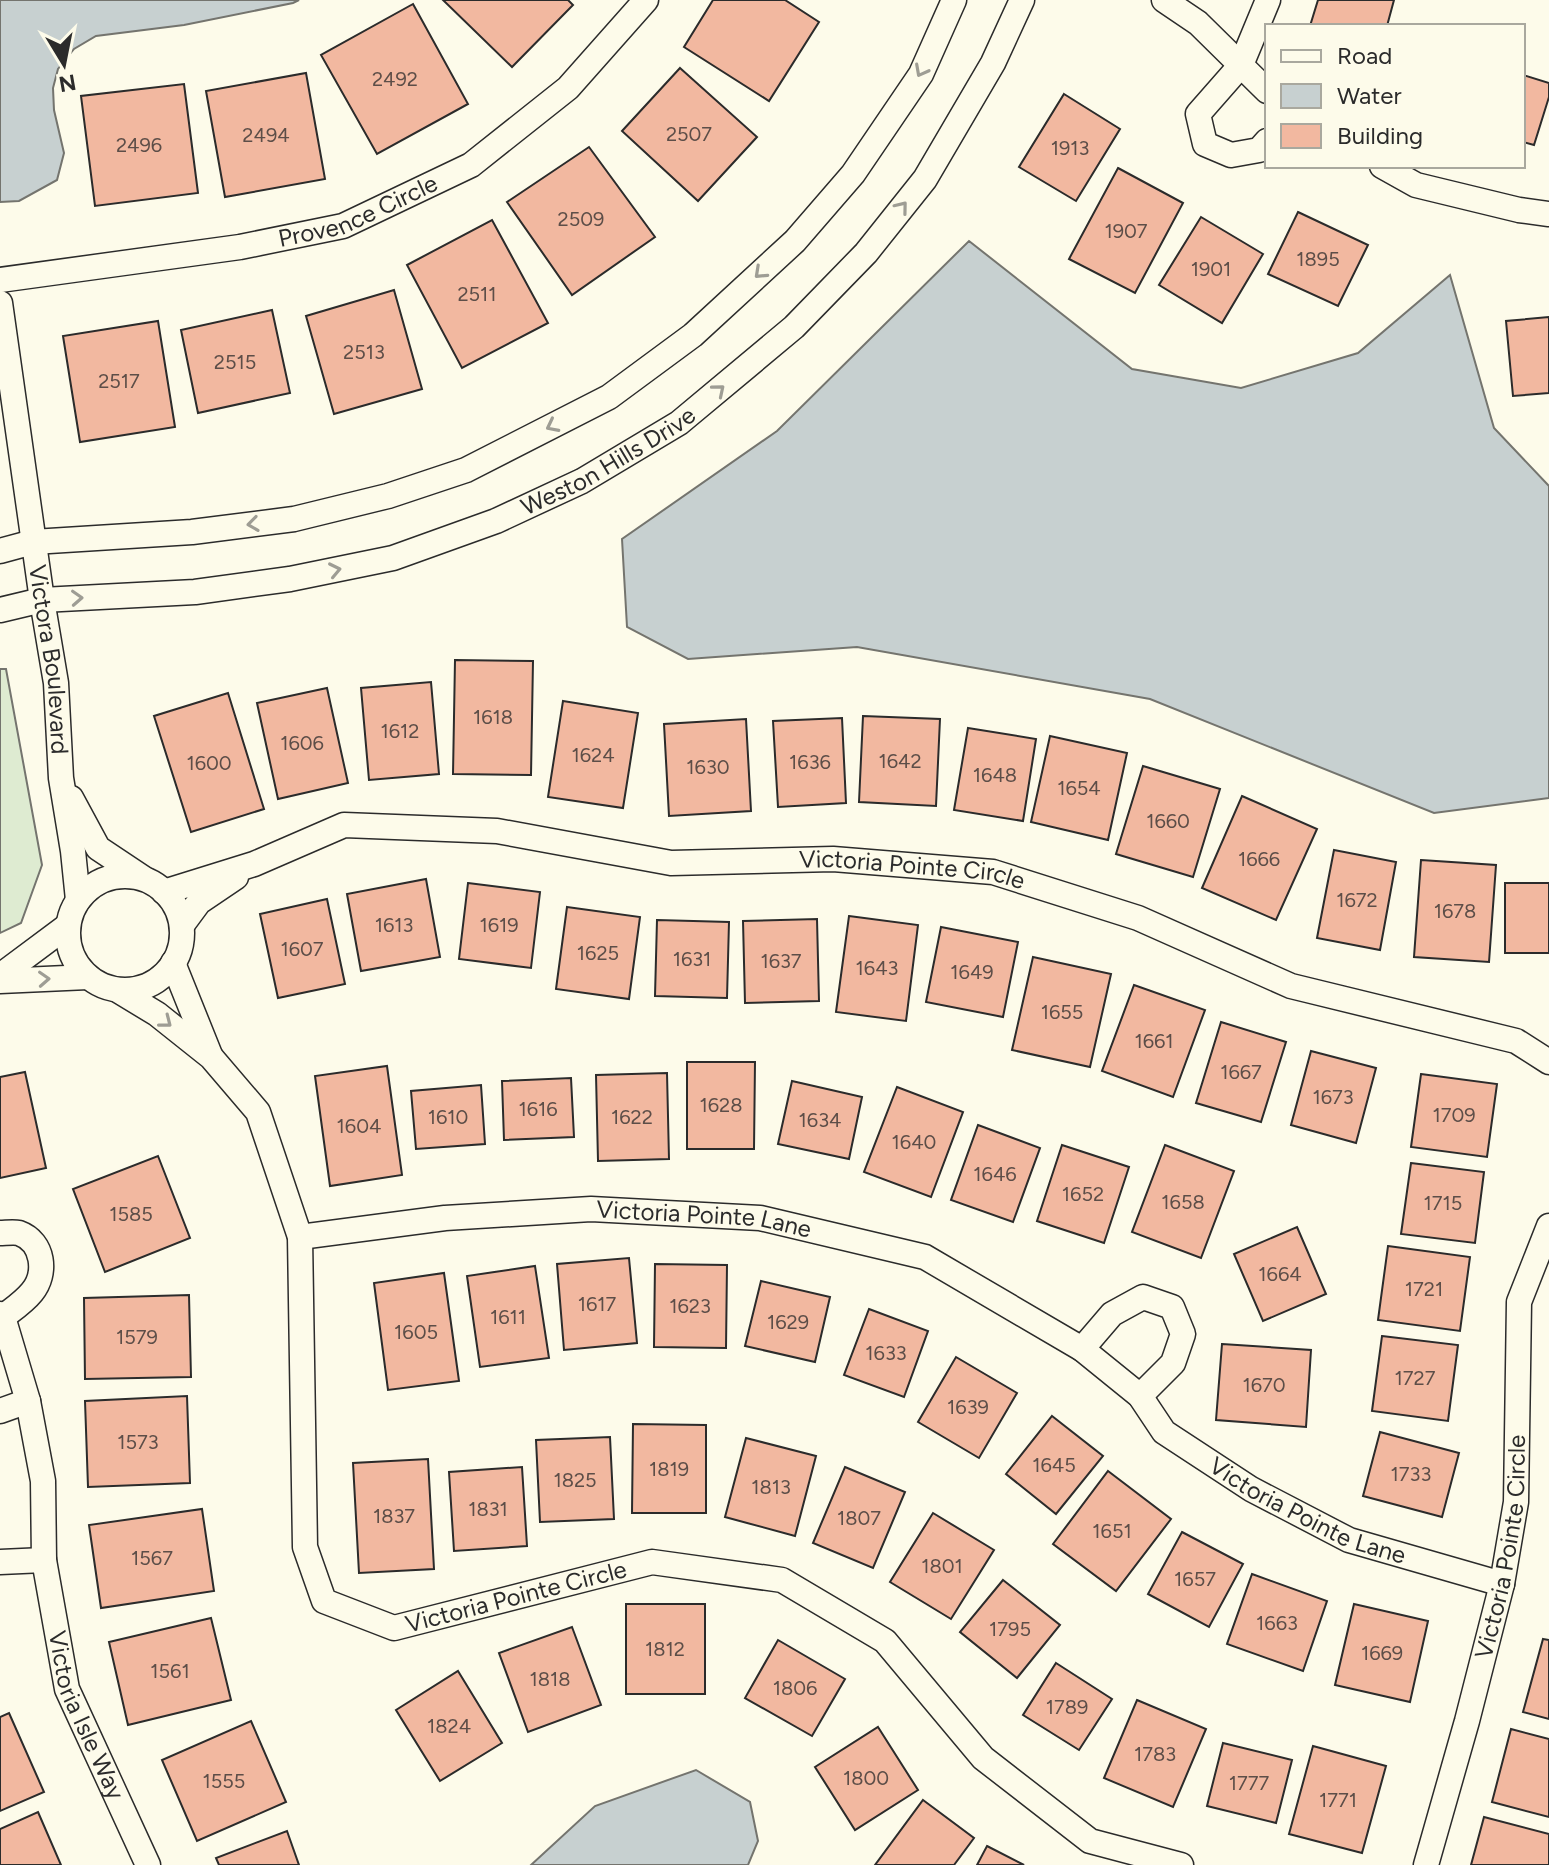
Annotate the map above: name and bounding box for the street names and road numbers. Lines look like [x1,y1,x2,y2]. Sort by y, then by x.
street label: Provence Circle [276,168,442,253]
street label: Weston Hills Drive [516,401,701,521]
street label: Victora Boulevard [23,563,75,755]
street label: Victoria Pointe Circle [799,844,1029,895]
street label: Victoria Pointe Lane [596,1194,814,1244]
street label: Victoria Pointe Circle [1468,1435,1531,1662]
street label: Victoria Pointe Lane [1204,1451,1409,1570]
street label: Victoria Pointe Circle [402,1554,630,1638]
street label: Victoria Isle Way [43,1629,131,1804]

